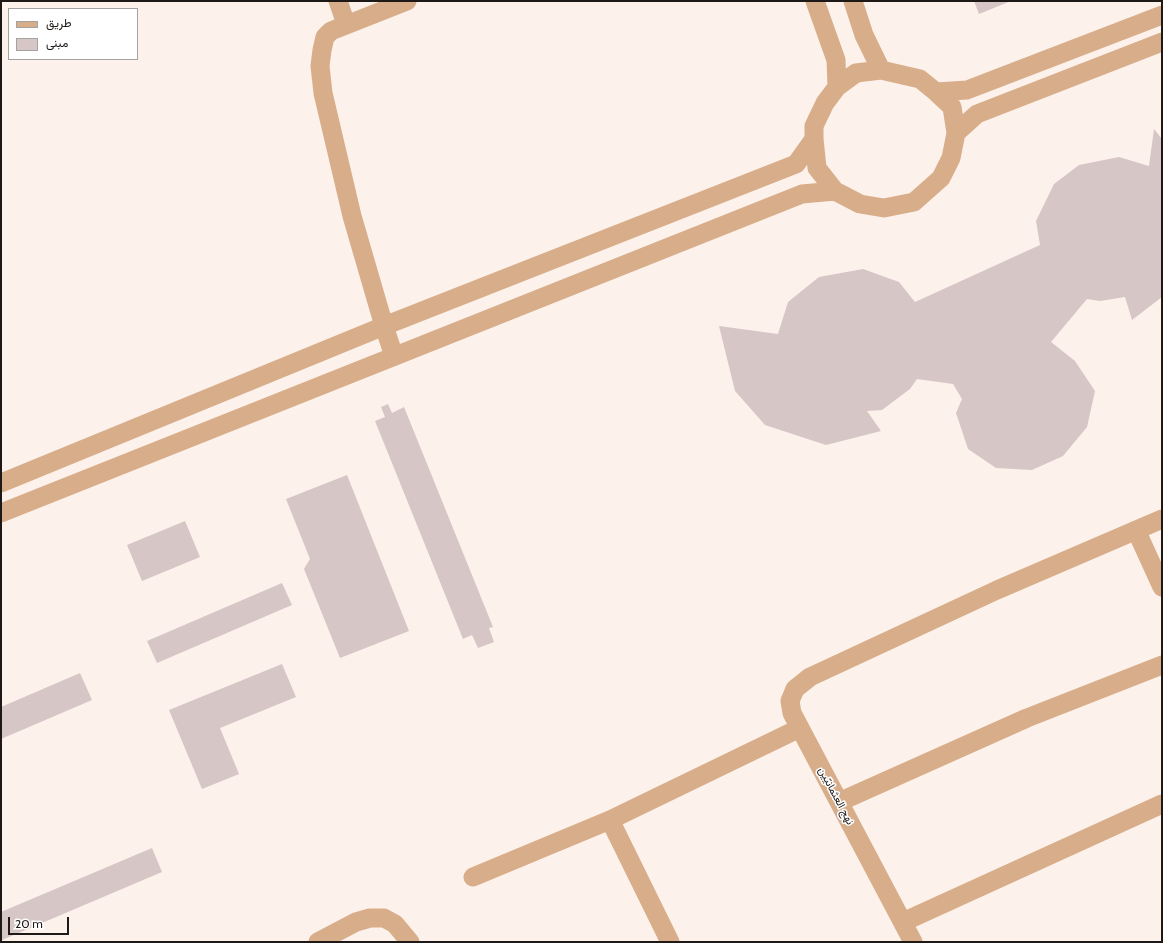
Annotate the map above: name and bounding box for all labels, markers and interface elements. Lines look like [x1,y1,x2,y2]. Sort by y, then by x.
legend [8,8,138,60]
text: طريق [46,15,71,30]
text: مبنى [46,35,68,50]
street label: نهج العثمانيّين [815,765,857,827]
scale bar [10,909,71,935]
text: 20 m [15,916,43,931]

